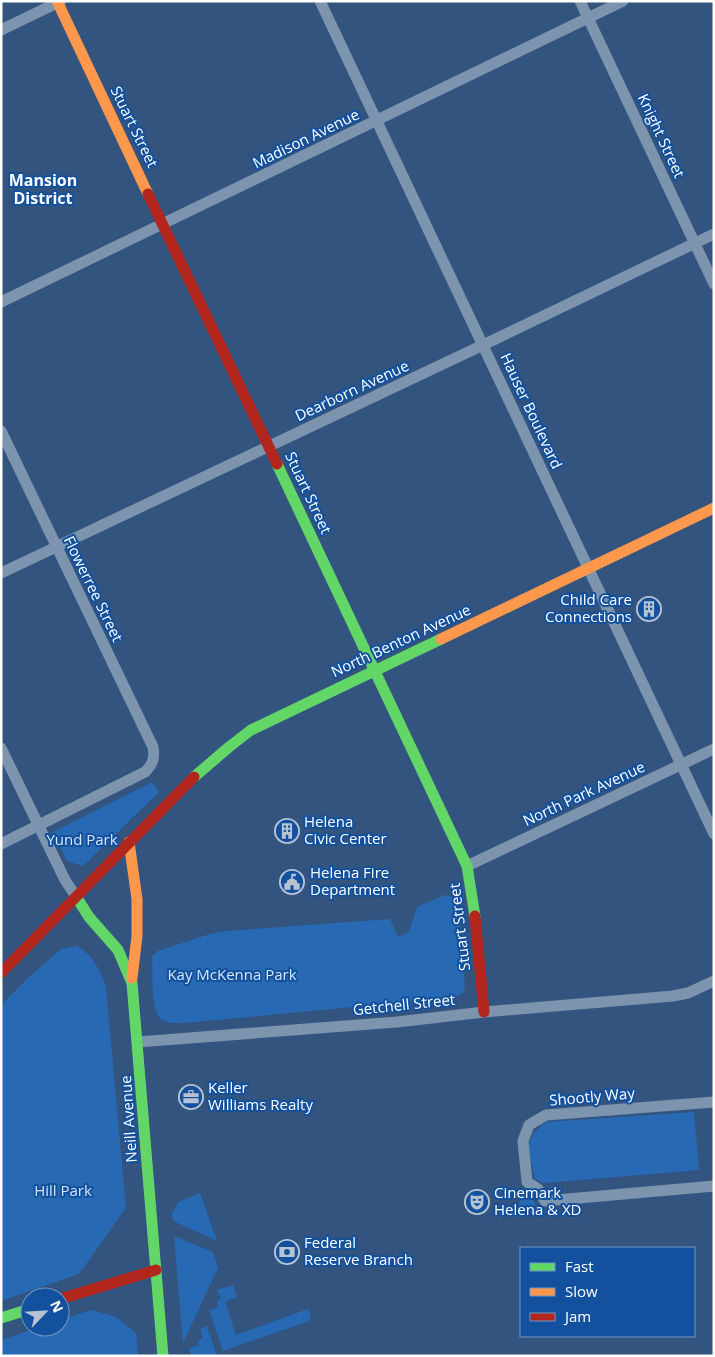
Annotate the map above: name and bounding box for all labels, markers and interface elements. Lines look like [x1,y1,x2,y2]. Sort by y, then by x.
street label: Stuart Street [107,82,163,171]
street label: Knight Street [634,90,690,181]
street label: Madison Avenue [249,104,362,173]
district label: Mansion District [9,169,77,209]
street label: Hauser Boulevard [496,350,567,472]
street label: Dearborn Avenue [291,355,412,425]
street label: Stuart Street [281,448,337,537]
street label: Flowerree Street [60,532,128,645]
place label: Child Care Connections [545,589,632,626]
building icon: Child Care Connections [636,596,662,622]
street label: North Benton Avenue [328,599,474,681]
street label: North Park Avenue [519,756,648,830]
place label: Helena Civic Center [304,811,387,848]
building icon: Helena Civic Center [274,818,300,844]
park label: Yund Park [46,829,118,849]
place label: Helena Fire Department [310,862,395,899]
public building icon: Helena Fire Department [279,869,305,895]
street label: Stuart Street [444,882,474,972]
park label: Kay McKenna Park [167,964,297,984]
street label: Getchell Street [352,989,456,1019]
street label: Neill Avenue [115,1075,141,1163]
place label: Keller Williams Realty [208,1077,313,1114]
street label: Shootly Way [548,1082,636,1110]
office icon: Keller Williams Realty [178,1084,204,1110]
park label: Hill Park [34,1180,92,1200]
place label: Cinemark Helena & XD [494,1182,582,1219]
theatre icon: Cinemark Helena & XD [464,1189,490,1215]
place label: Federal Reserve Branch [304,1232,413,1269]
bank icon: Federal Reserve Branch [274,1239,300,1265]
legend [520,1247,695,1337]
text: Fast [565,1256,594,1276]
text: Slow [565,1281,598,1301]
north arrow [20,1287,70,1337]
text: N [46,1297,68,1315]
text: Jam [563,1306,591,1326]

